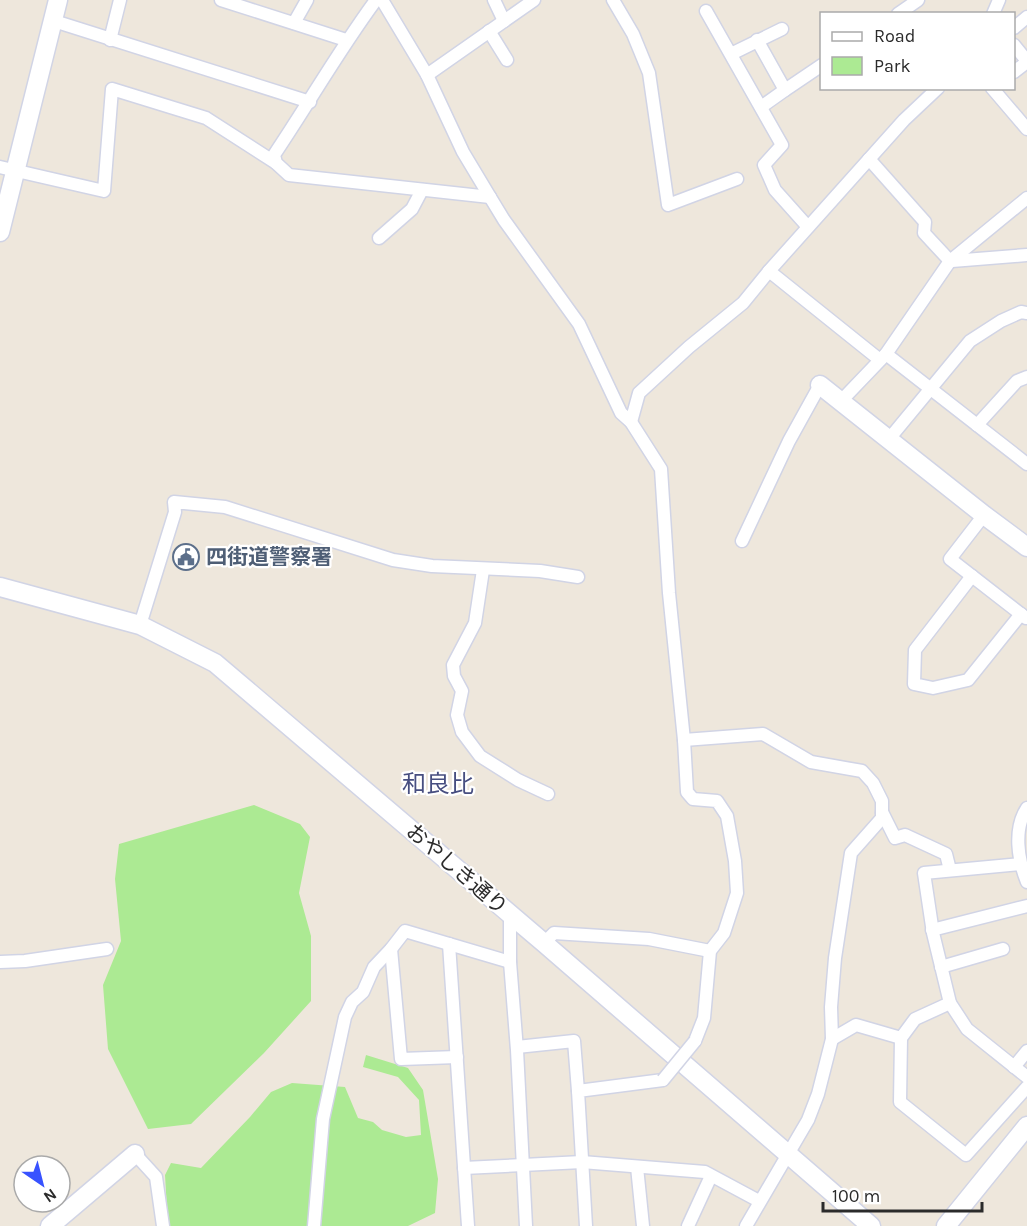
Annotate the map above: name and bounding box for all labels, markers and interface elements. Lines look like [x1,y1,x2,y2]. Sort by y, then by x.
legend [820,12,1015,90]
text: Road [874,25,915,47]
text: Park [874,55,911,77]
public building icon: 四街道警察署 [171,542,201,572]
place label: 四街道警察署 [206,545,332,569]
district label: 和良比 [402,770,474,798]
street label: おやしき通り [402,819,512,919]
north arrow [12,1154,72,1214]
scale bar [823,1175,982,1213]
text: N [40,1185,60,1207]
text: 100 m [832,1185,880,1207]

